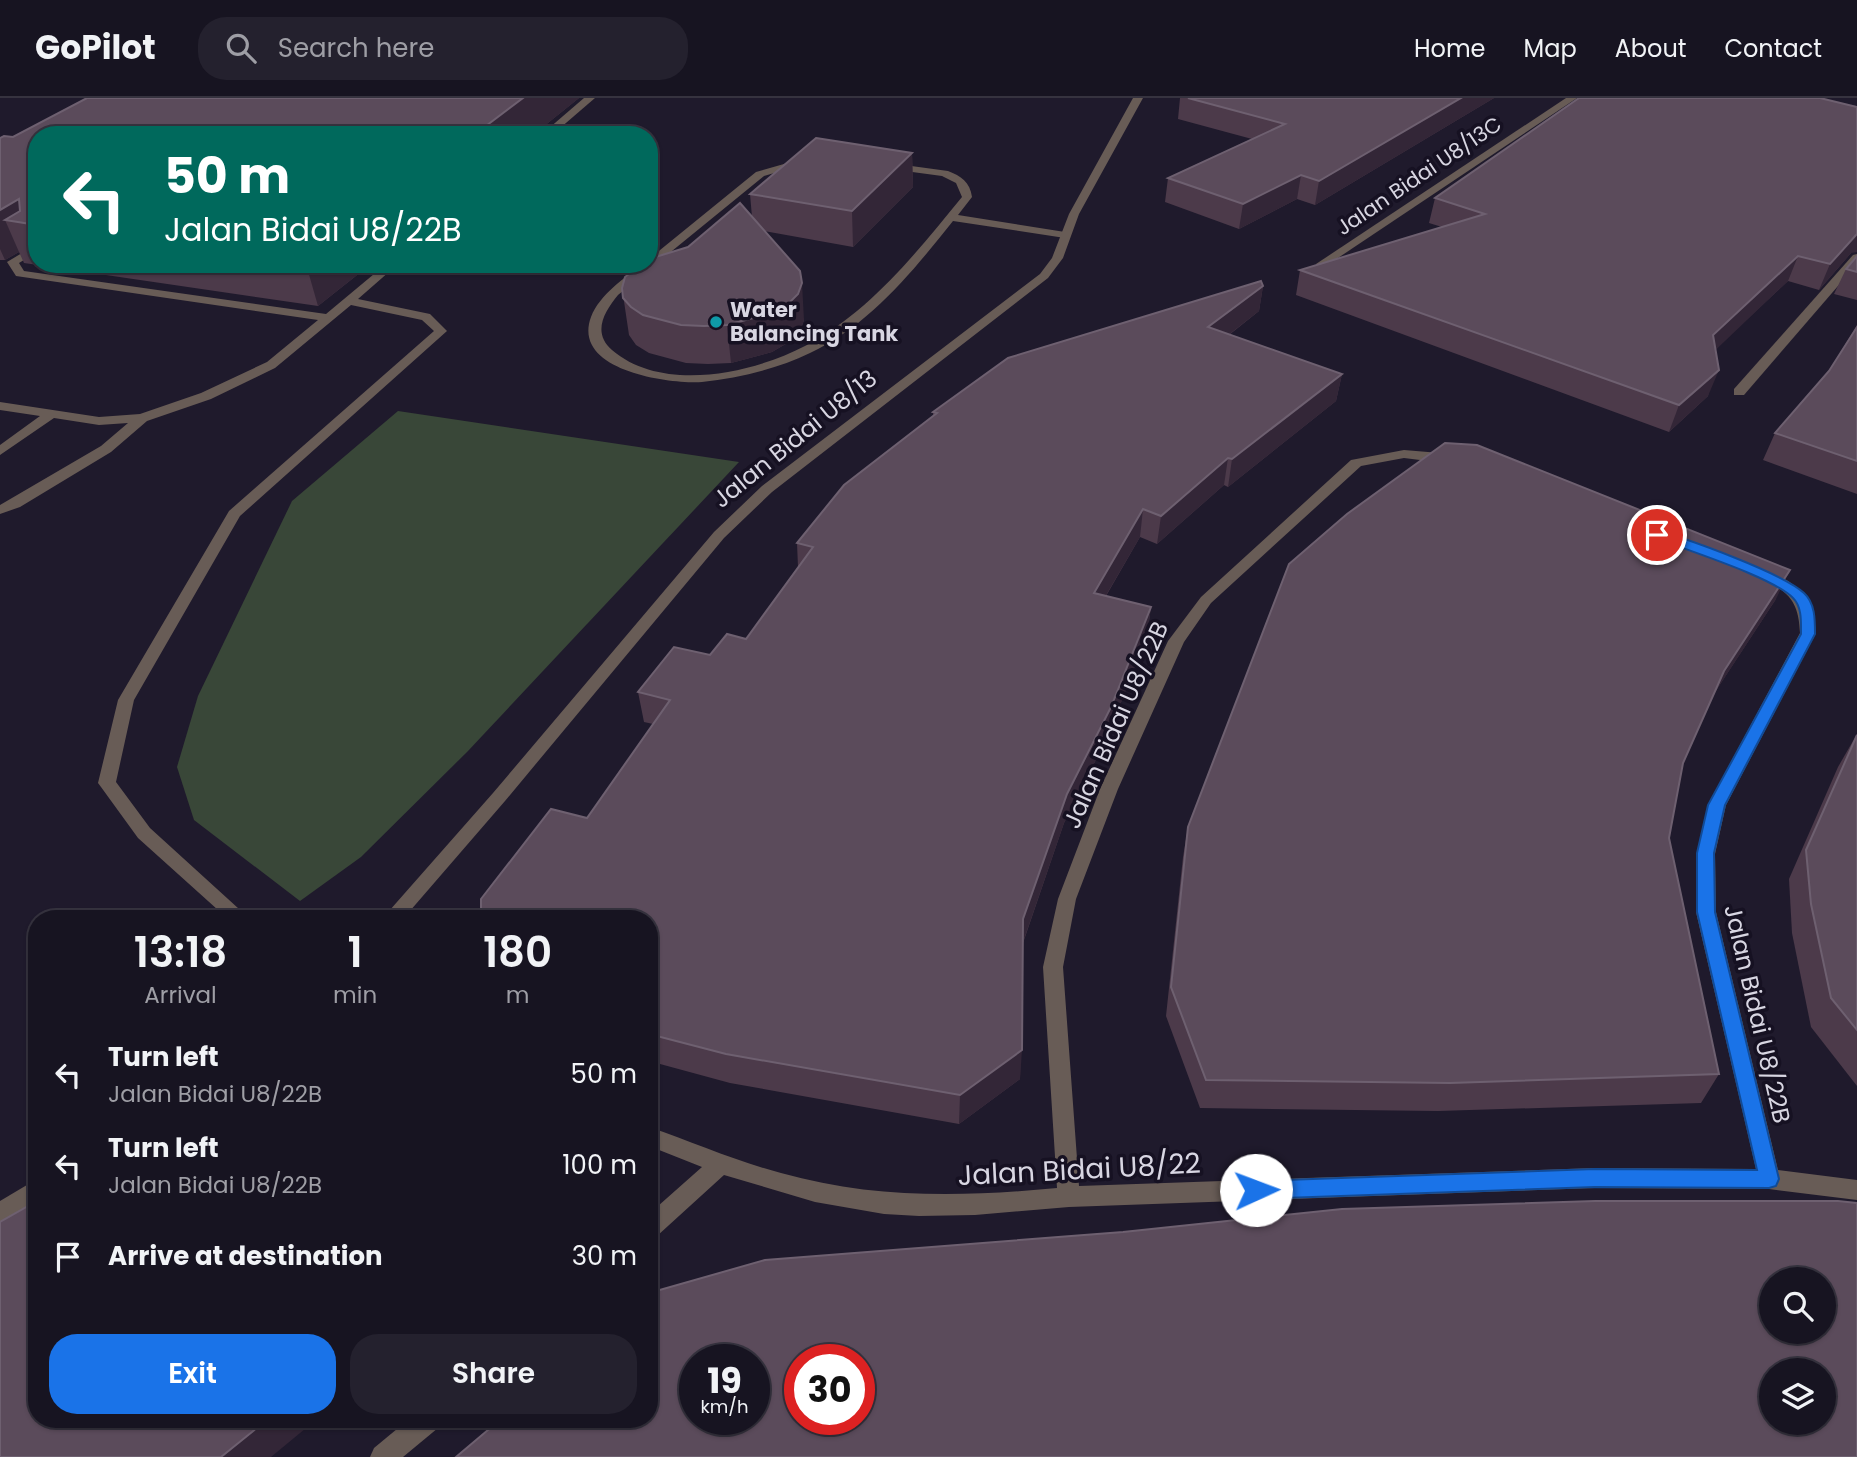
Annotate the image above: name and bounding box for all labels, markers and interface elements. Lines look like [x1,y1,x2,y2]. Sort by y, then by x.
search box [198,17,688,80]
text: GoPilot [35,24,156,71]
icon: search [222,29,260,67]
text: Search here [278,30,434,66]
text: Home [1414,32,1486,65]
text: Map [1524,32,1577,65]
text: About [1615,32,1686,65]
text: Contact [1724,32,1822,65]
street label: Jalan Bidai U8/13C [1330,109,1507,242]
text: 50 m [164,142,290,210]
icon: left [49,154,140,245]
text: Jalan Bidai U8/22B [164,207,462,252]
place label: Water Balancing Tank [730,295,898,348]
marker: Water Balancing Tank [708,314,724,330]
street label: Jalan Bidai U8/13 [705,362,884,515]
pin [1627,505,1687,565]
icon: arrive [1638,516,1676,554]
street label: Jalan Bidai U8/22B [1055,616,1176,834]
street label: Jalan Bidai U8/22B [1716,901,1799,1126]
text: 13:18 [134,923,227,982]
text: 1 [348,923,363,982]
text: 180 [483,923,552,982]
text: Arrival [144,979,217,1011]
text: min [333,979,377,1011]
text: m [506,979,529,1011]
text: Turn left [108,1039,219,1075]
icon: left [49,1056,87,1094]
text: 50 m [571,1056,637,1092]
text: Jalan Bidai U8/22B [108,1078,322,1110]
text: Turn left [108,1130,219,1166]
street label: Jalan Bidai U8/22 [956,1144,1202,1195]
icon: left [49,1147,87,1185]
text: 100 m [562,1147,637,1183]
position arrow [1219,1153,1293,1227]
text: Jalan Bidai U8/22B [108,1169,322,1201]
icon: arrive [49,1238,87,1276]
text: Arrive at destination [108,1238,383,1274]
text: 30 m [572,1238,637,1274]
map controls [1759,1267,1836,1435]
button: search [1759,1267,1836,1344]
button: Exit [49,1334,336,1414]
button: Share [350,1334,637,1414]
speed limit sign: 30 [784,1344,875,1435]
text: 19 [707,1356,742,1405]
button: layers [1759,1358,1836,1435]
text: km/h [701,1394,748,1419]

